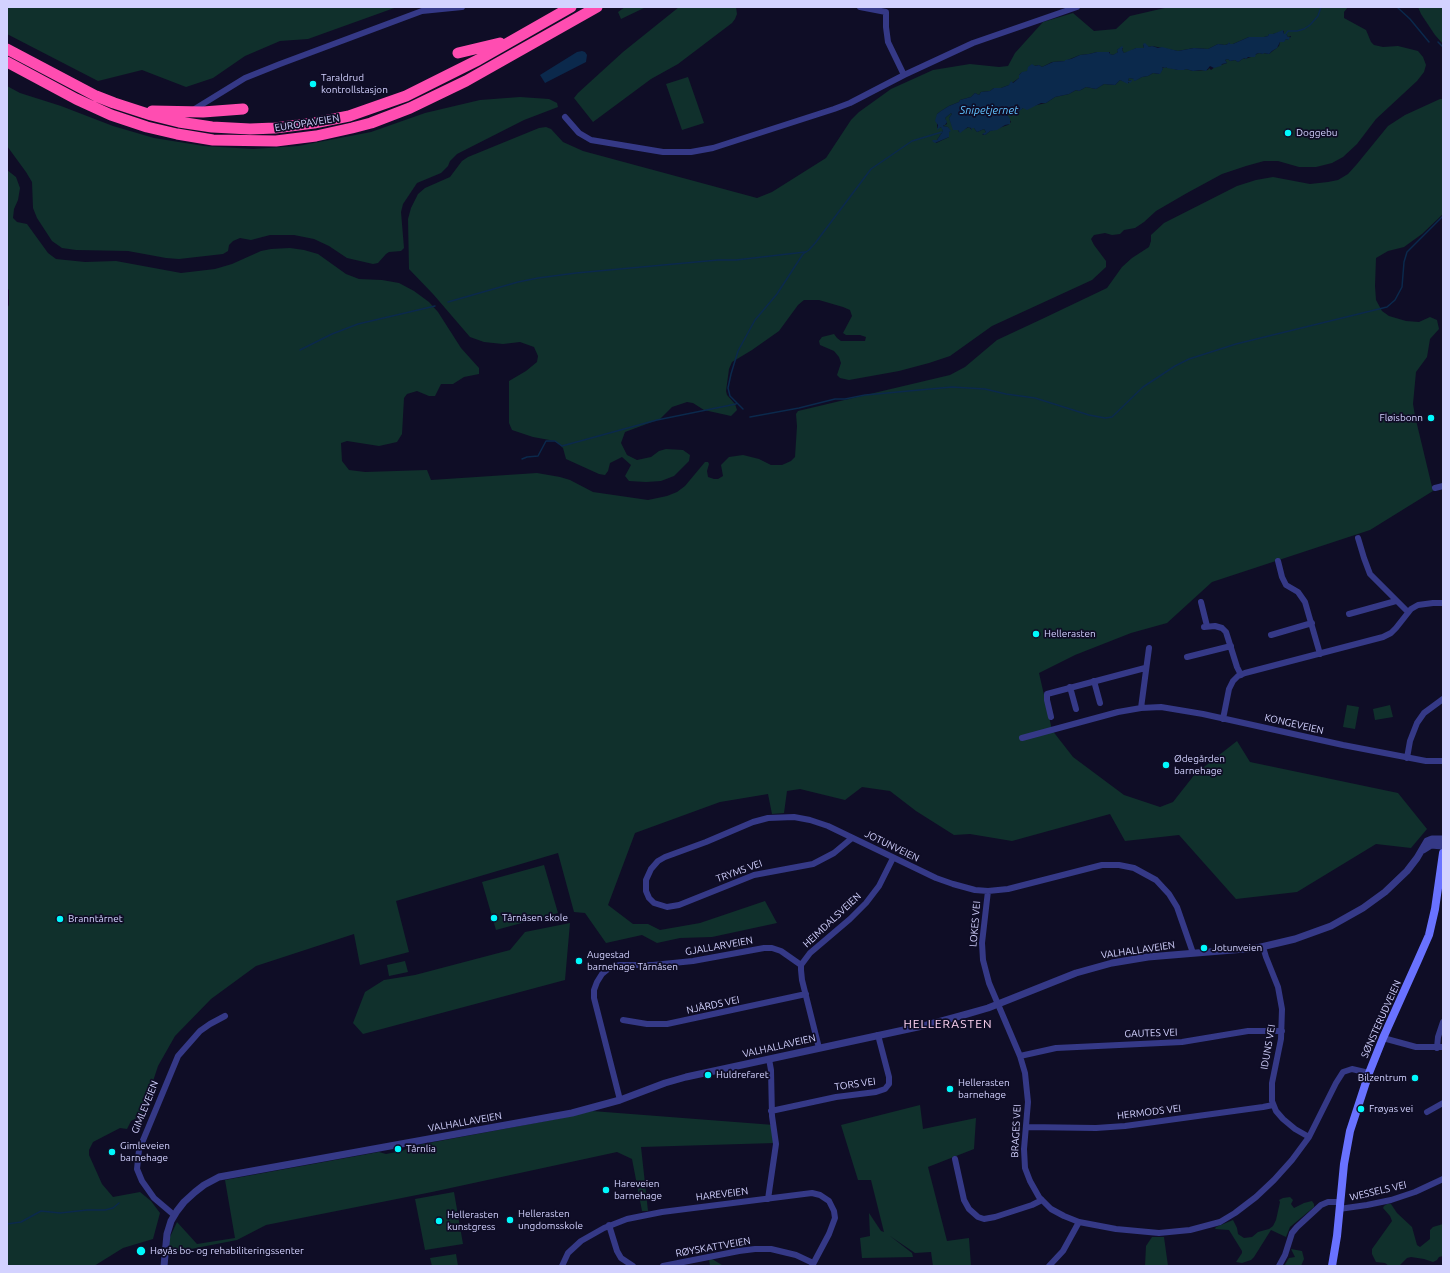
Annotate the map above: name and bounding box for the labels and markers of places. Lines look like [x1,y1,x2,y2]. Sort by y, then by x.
place label: Taraldrud kontrollstasjon [321,72,388,96]
marker: Taraldrud kontrollstasjon [308,79,318,89]
place label: Doggebu [1296,127,1337,139]
marker: Doggebu [1283,128,1293,138]
place label: Fløisbonn [1379,412,1423,424]
marker: Fløisbonn [1426,413,1436,423]
place label: Hellerasten [1044,628,1096,640]
marker: Hellerasten [1031,629,1041,639]
place label: Ødegården barnehage [1174,753,1225,776]
marker: Ødegården barnehage [1161,760,1171,770]
place label: Tårnåsen skole [502,912,568,924]
place label: Branntårnet [68,913,123,925]
marker: Tårnåsen skole [489,913,499,923]
marker: Branntårnet [55,914,65,924]
place label: Jotunveien [1212,942,1262,954]
marker: Jotunveien [1199,943,1209,953]
place label: Augestad barnehage Tårnåsen [587,949,678,972]
marker: Augestad barnehage Tårnåsen [574,956,584,966]
place label: Huldrefaret [716,1069,769,1081]
marker: Huldrefaret [703,1070,713,1080]
place label: Bilzentrum [1358,1072,1407,1084]
marker: Bilzentrum [1410,1073,1420,1083]
place label: Hellerasten barnehage [958,1077,1010,1100]
marker: Hellerasten barnehage [945,1084,955,1094]
place label: Frøyas vei [1369,1103,1413,1115]
marker: Frøyas vei [1356,1104,1366,1114]
place label: Gimleveien barnehage [120,1140,170,1164]
place label: Tårnlia [406,1143,436,1155]
marker: Tårnlia [393,1144,403,1154]
marker: Gimleveien barnehage [107,1147,117,1157]
place label: Hareveien barnehage [614,1178,662,1202]
marker: Hareveien barnehage [601,1185,611,1195]
place label: Hellerasten ungdomsskole [518,1208,583,1232]
place label: Hellerasten kunstgress [447,1209,499,1232]
marker: Hellerasten ungdomsskole [505,1215,515,1225]
marker: Hellerasten kunstgress [434,1216,444,1226]
marker: Høyås bo- og rehabiliteringssenter [135,1245,147,1257]
place label: Høyås bo- og rehabiliteringssenter [150,1245,304,1257]

